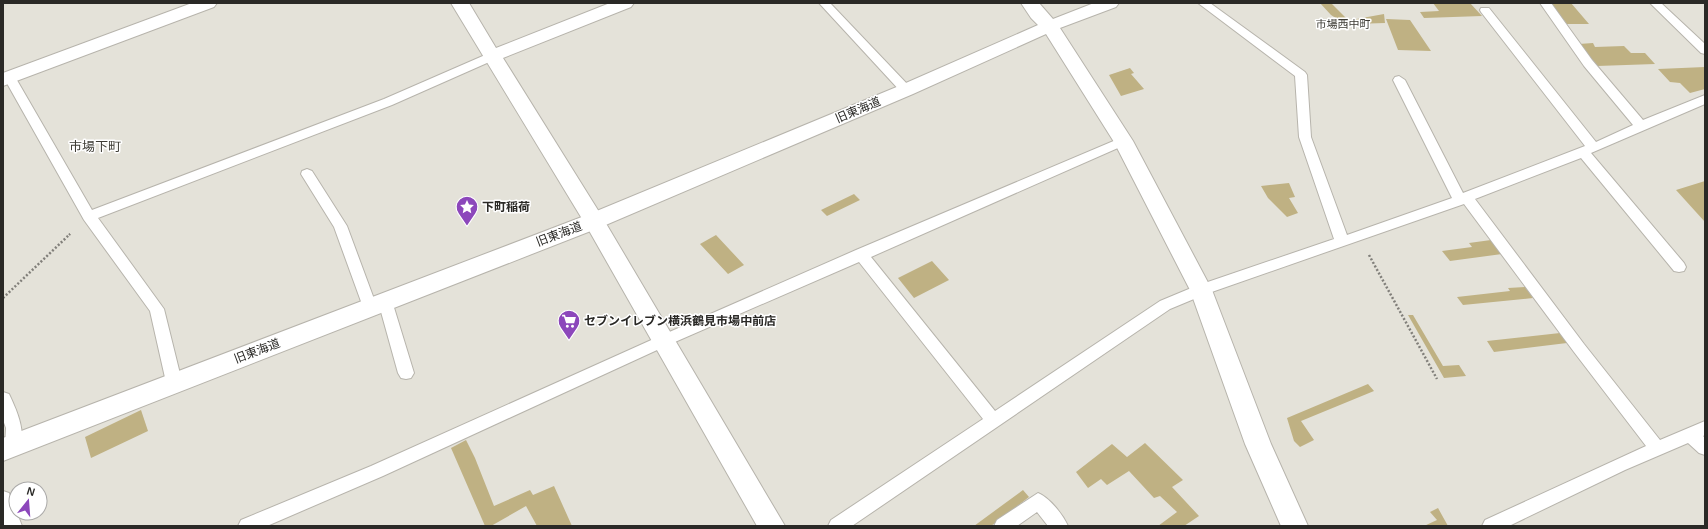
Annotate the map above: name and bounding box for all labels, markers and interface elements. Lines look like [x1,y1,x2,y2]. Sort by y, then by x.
district label: 市場西中町 [1316,18,1371,30]
street label: 旧東海道 [833,94,883,126]
district label: 市場下町 [69,139,121,154]
place icon: 下町稲荷 [454,194,480,227]
place label: 下町稲荷 [482,200,530,214]
street label: 旧東海道 [534,219,584,249]
supermarket icon: セブンイレブン横浜鶴見市場中前店 [556,308,582,341]
place label: セブンイレブン横浜鶴見市場中前店 [584,314,776,328]
street label: 旧東海道 [232,336,282,366]
north arrow [8,481,48,521]
text: N [25,485,37,498]

